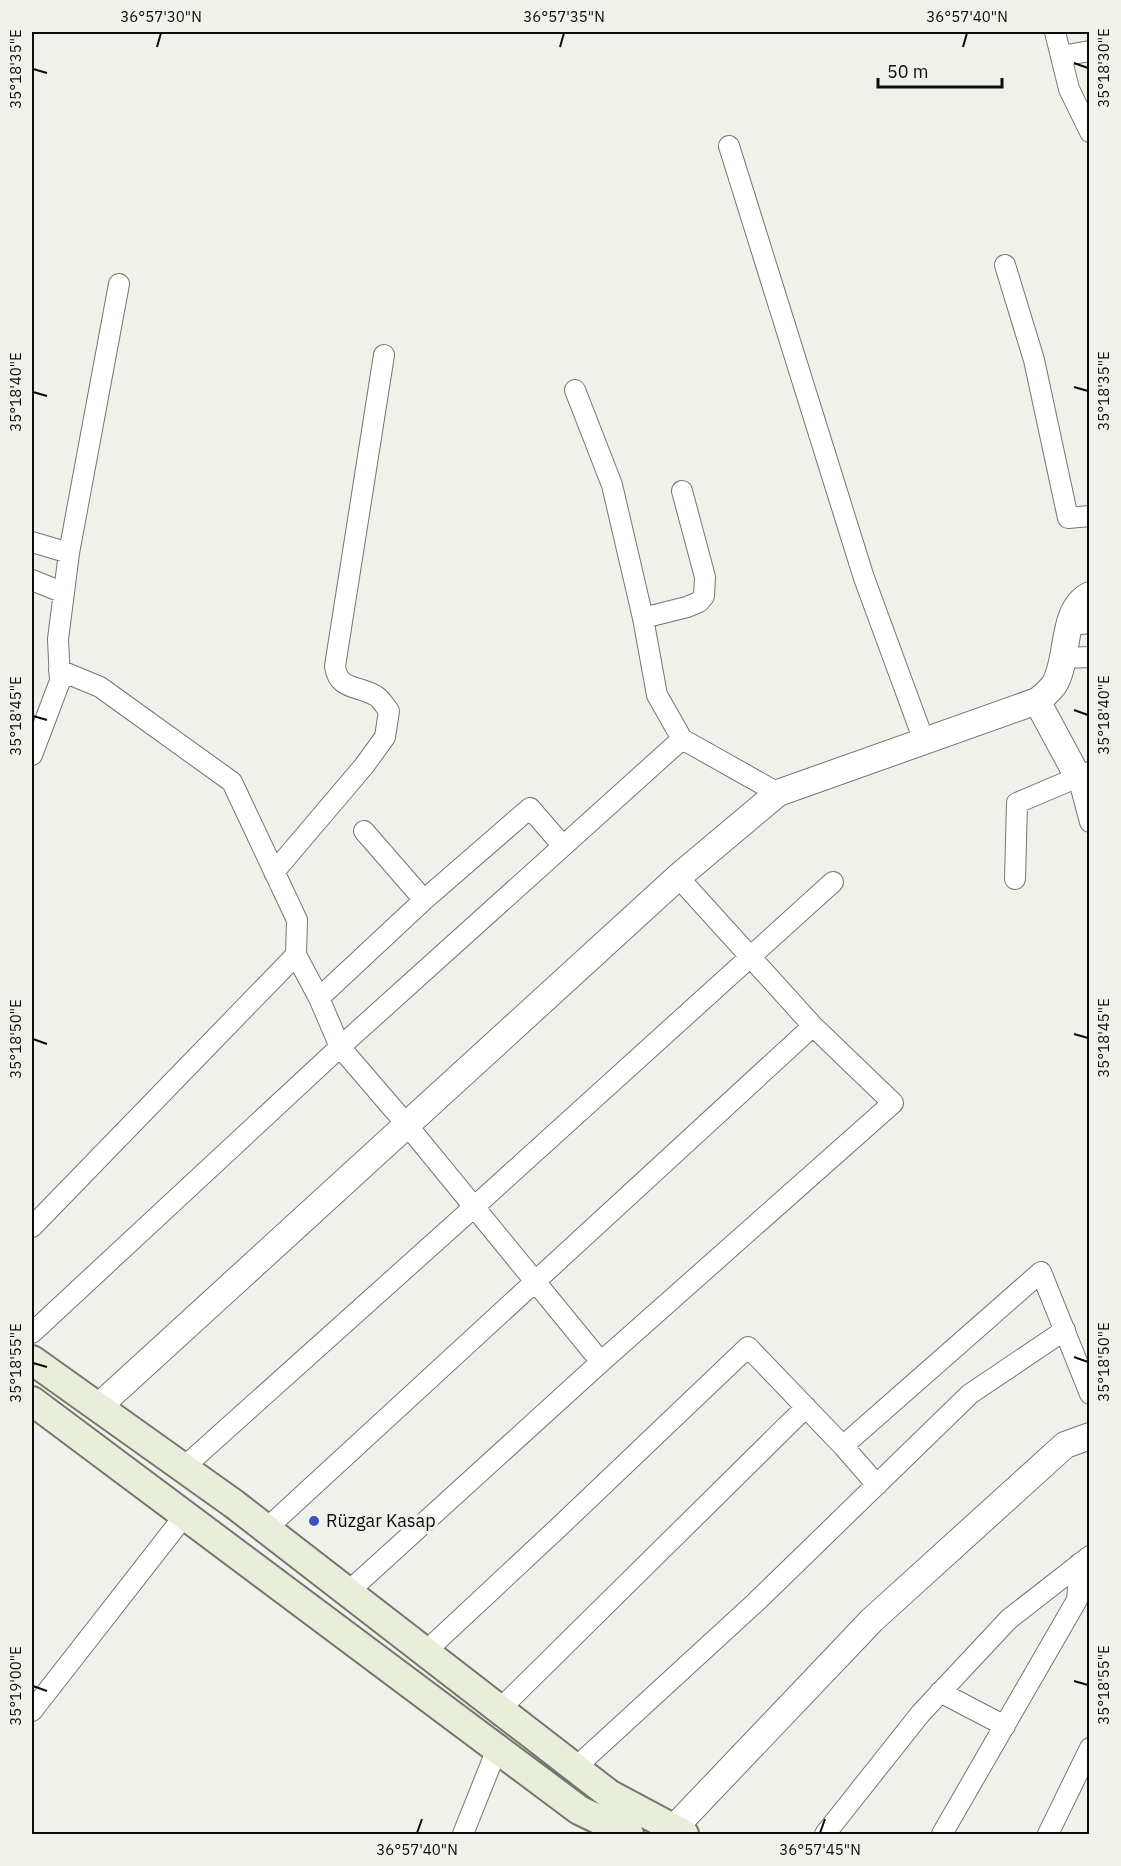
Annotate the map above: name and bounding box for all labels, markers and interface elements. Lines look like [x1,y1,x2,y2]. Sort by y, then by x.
text: 36°57'30"N [120,7,202,26]
text: 36°57'35"N [523,7,605,26]
text: 36°57'40"N [926,7,1008,26]
text: 35°18'30"E [1094,28,1113,108]
text: 35°18'35"E [6,29,25,109]
scale bar [878,51,1002,89]
text: 50 m [887,60,929,83]
text: 35°18'35"E [1094,351,1113,431]
text: 35°18'40"E [6,352,25,432]
text: 35°18'40"E [1094,675,1113,755]
text: 35°18'45"E [6,676,25,756]
text: 35°18'45"E [1094,998,1113,1078]
text: 35°18'50"E [6,999,25,1079]
text: 35°18'50"E [1094,1322,1113,1402]
text: 35°18'55"E [6,1323,25,1403]
place label: Rüzgar Kasap [326,1509,436,1532]
marker: Rüzgar Kasap [307,1514,321,1528]
text: 35°18'55"E [1094,1645,1113,1725]
text: 35°19'00"E [6,1646,25,1726]
text: 36°57'40"N [376,1840,458,1859]
text: 36°57'45"N [779,1840,861,1859]

